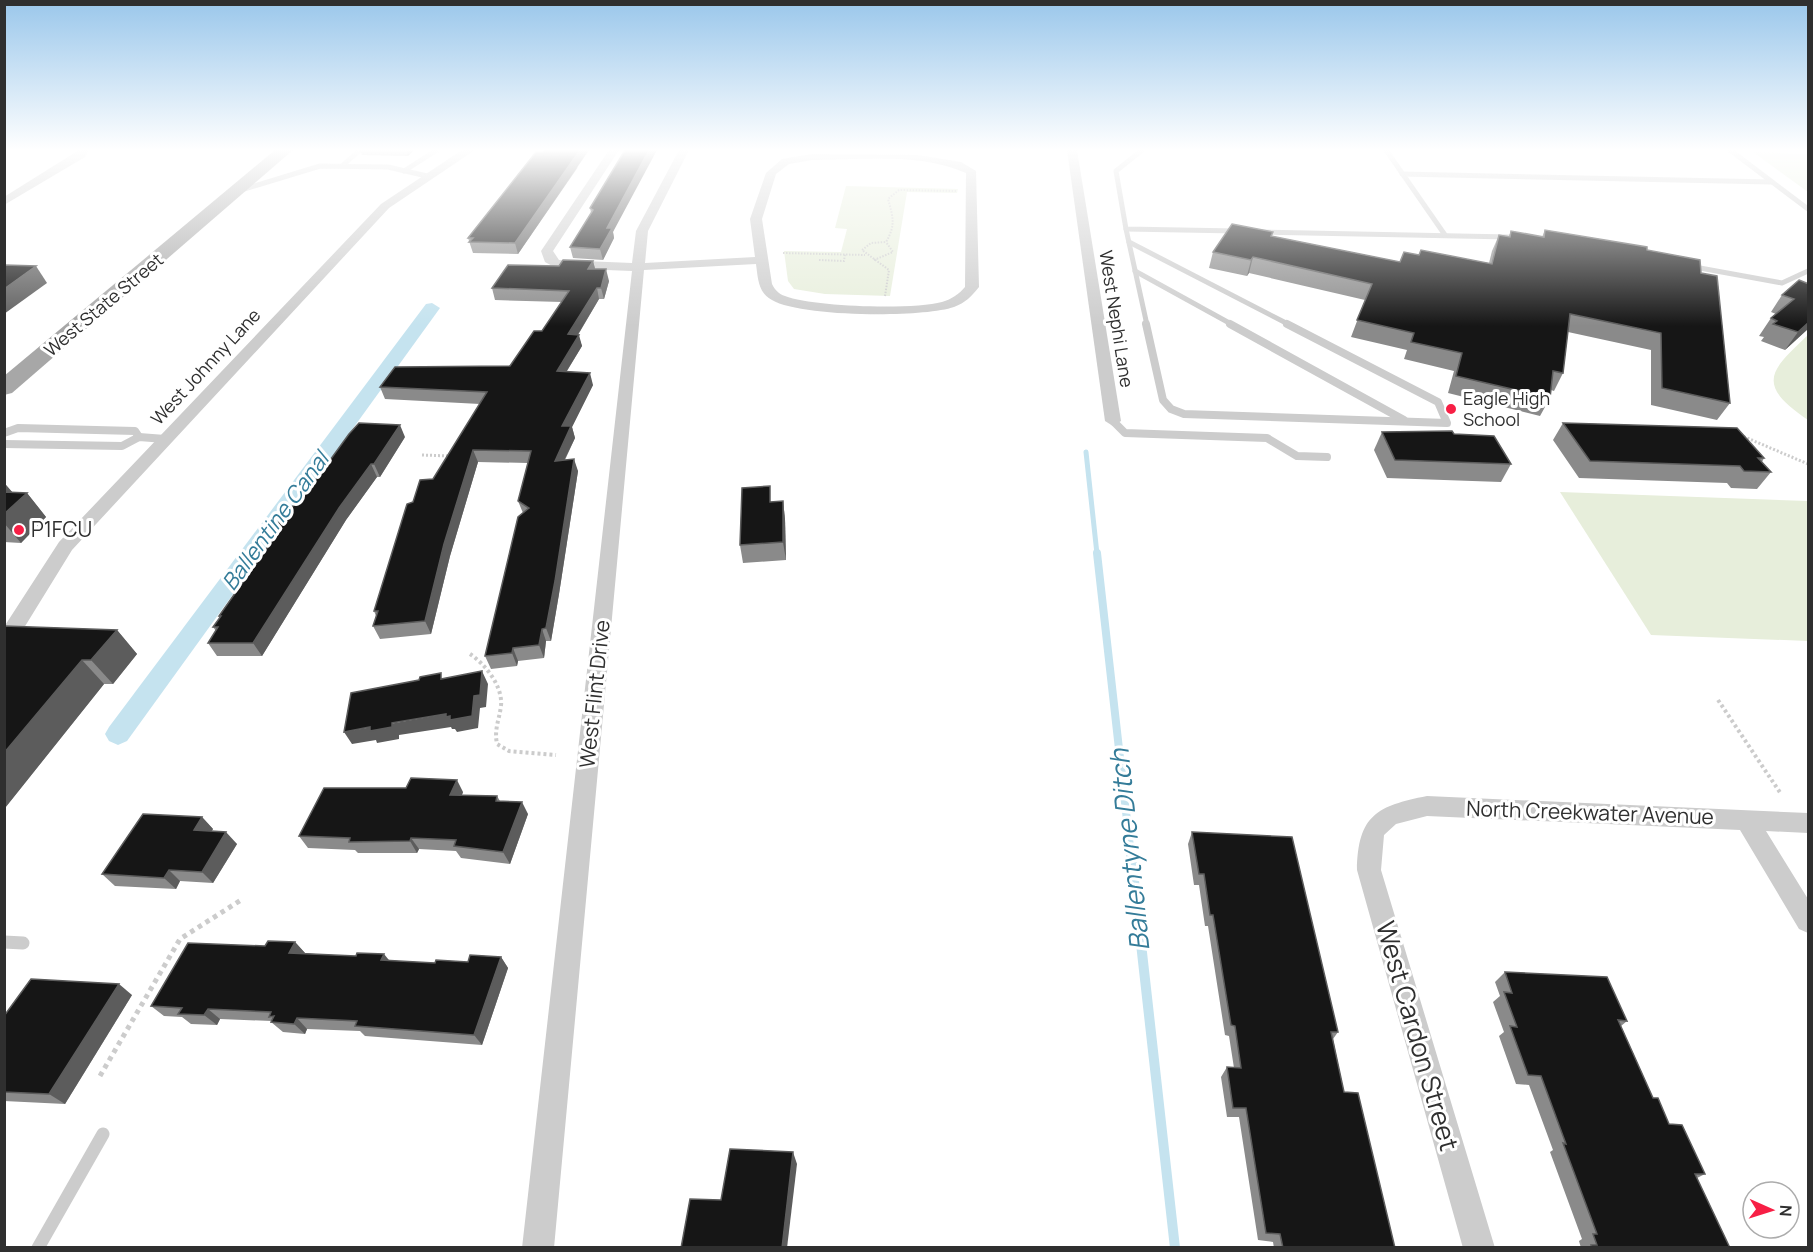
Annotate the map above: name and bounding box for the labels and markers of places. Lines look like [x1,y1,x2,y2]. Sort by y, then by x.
place label: Eagle High School [1463,386,1550,431]
marker: Eagle High School [1444,402,1458,416]
place label: P1FCU [31,515,92,543]
marker: P1FCU [12,523,26,537]

